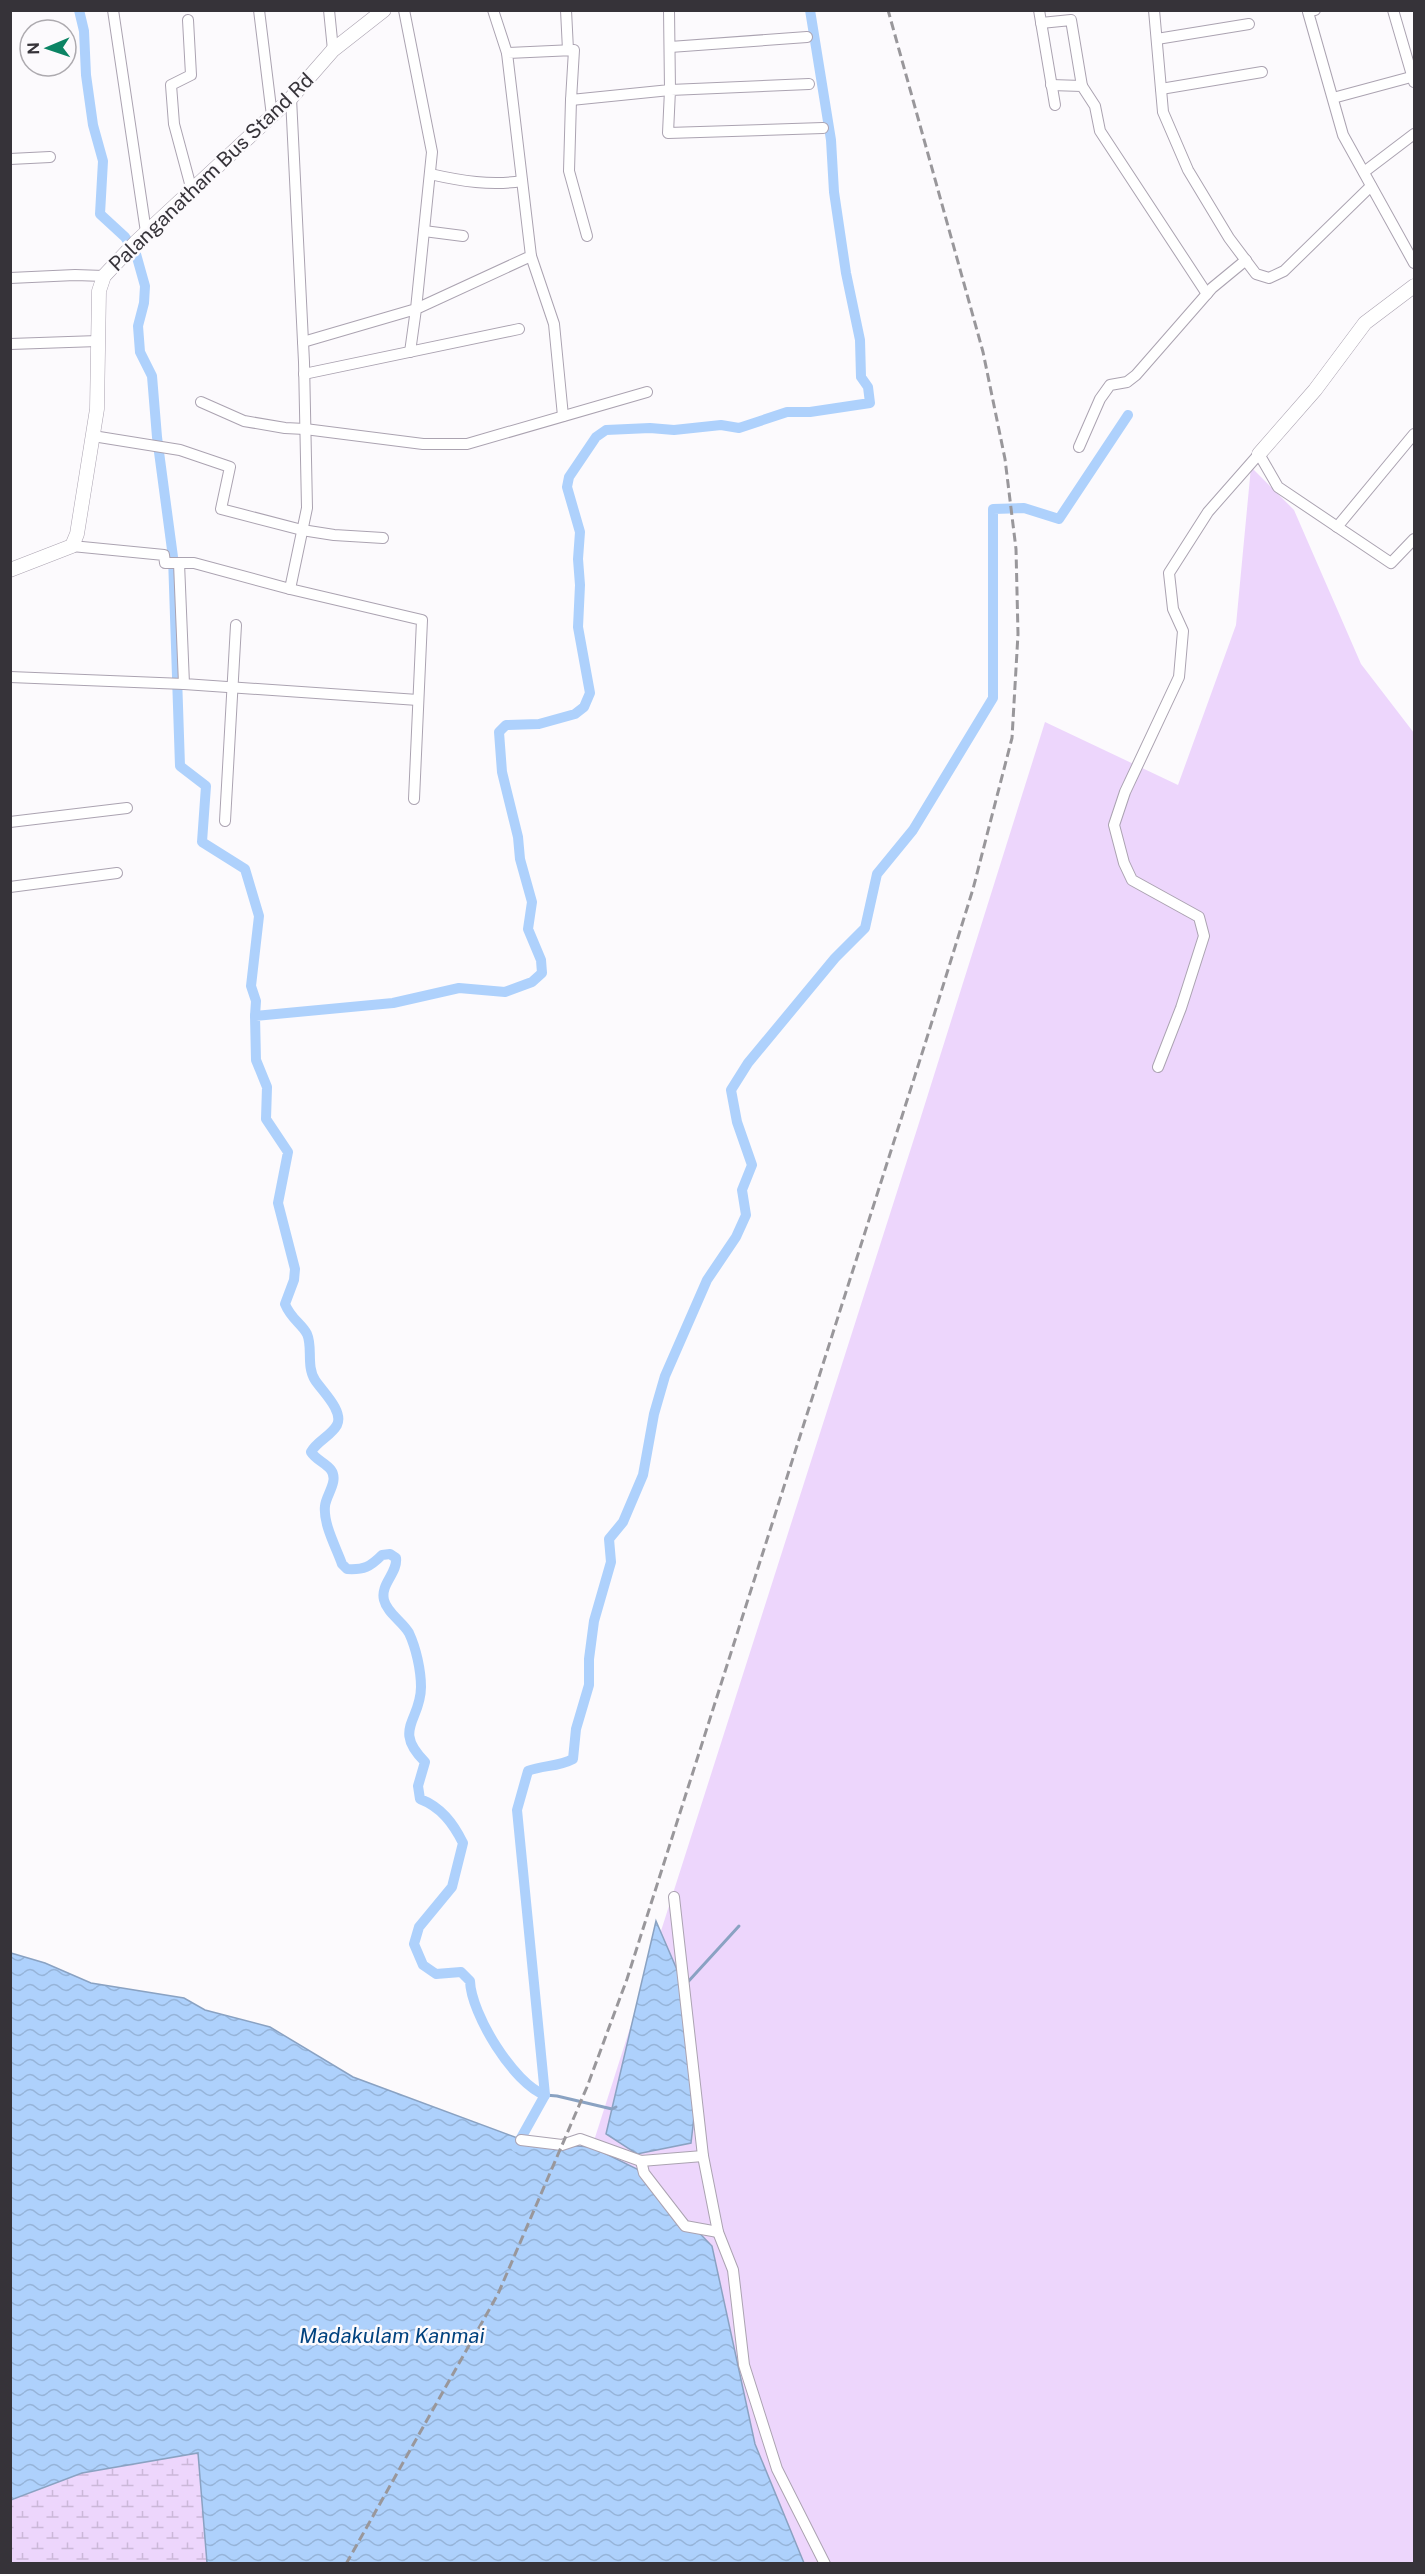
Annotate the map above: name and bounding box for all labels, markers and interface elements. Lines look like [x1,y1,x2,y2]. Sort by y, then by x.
north arrow [18,18,78,78]
text: N [24,42,43,55]
street label: Palanganatham Bus Stand Rd [104,68,318,276]
water label: Madakulam Kanmai [299,2323,485,2348]

